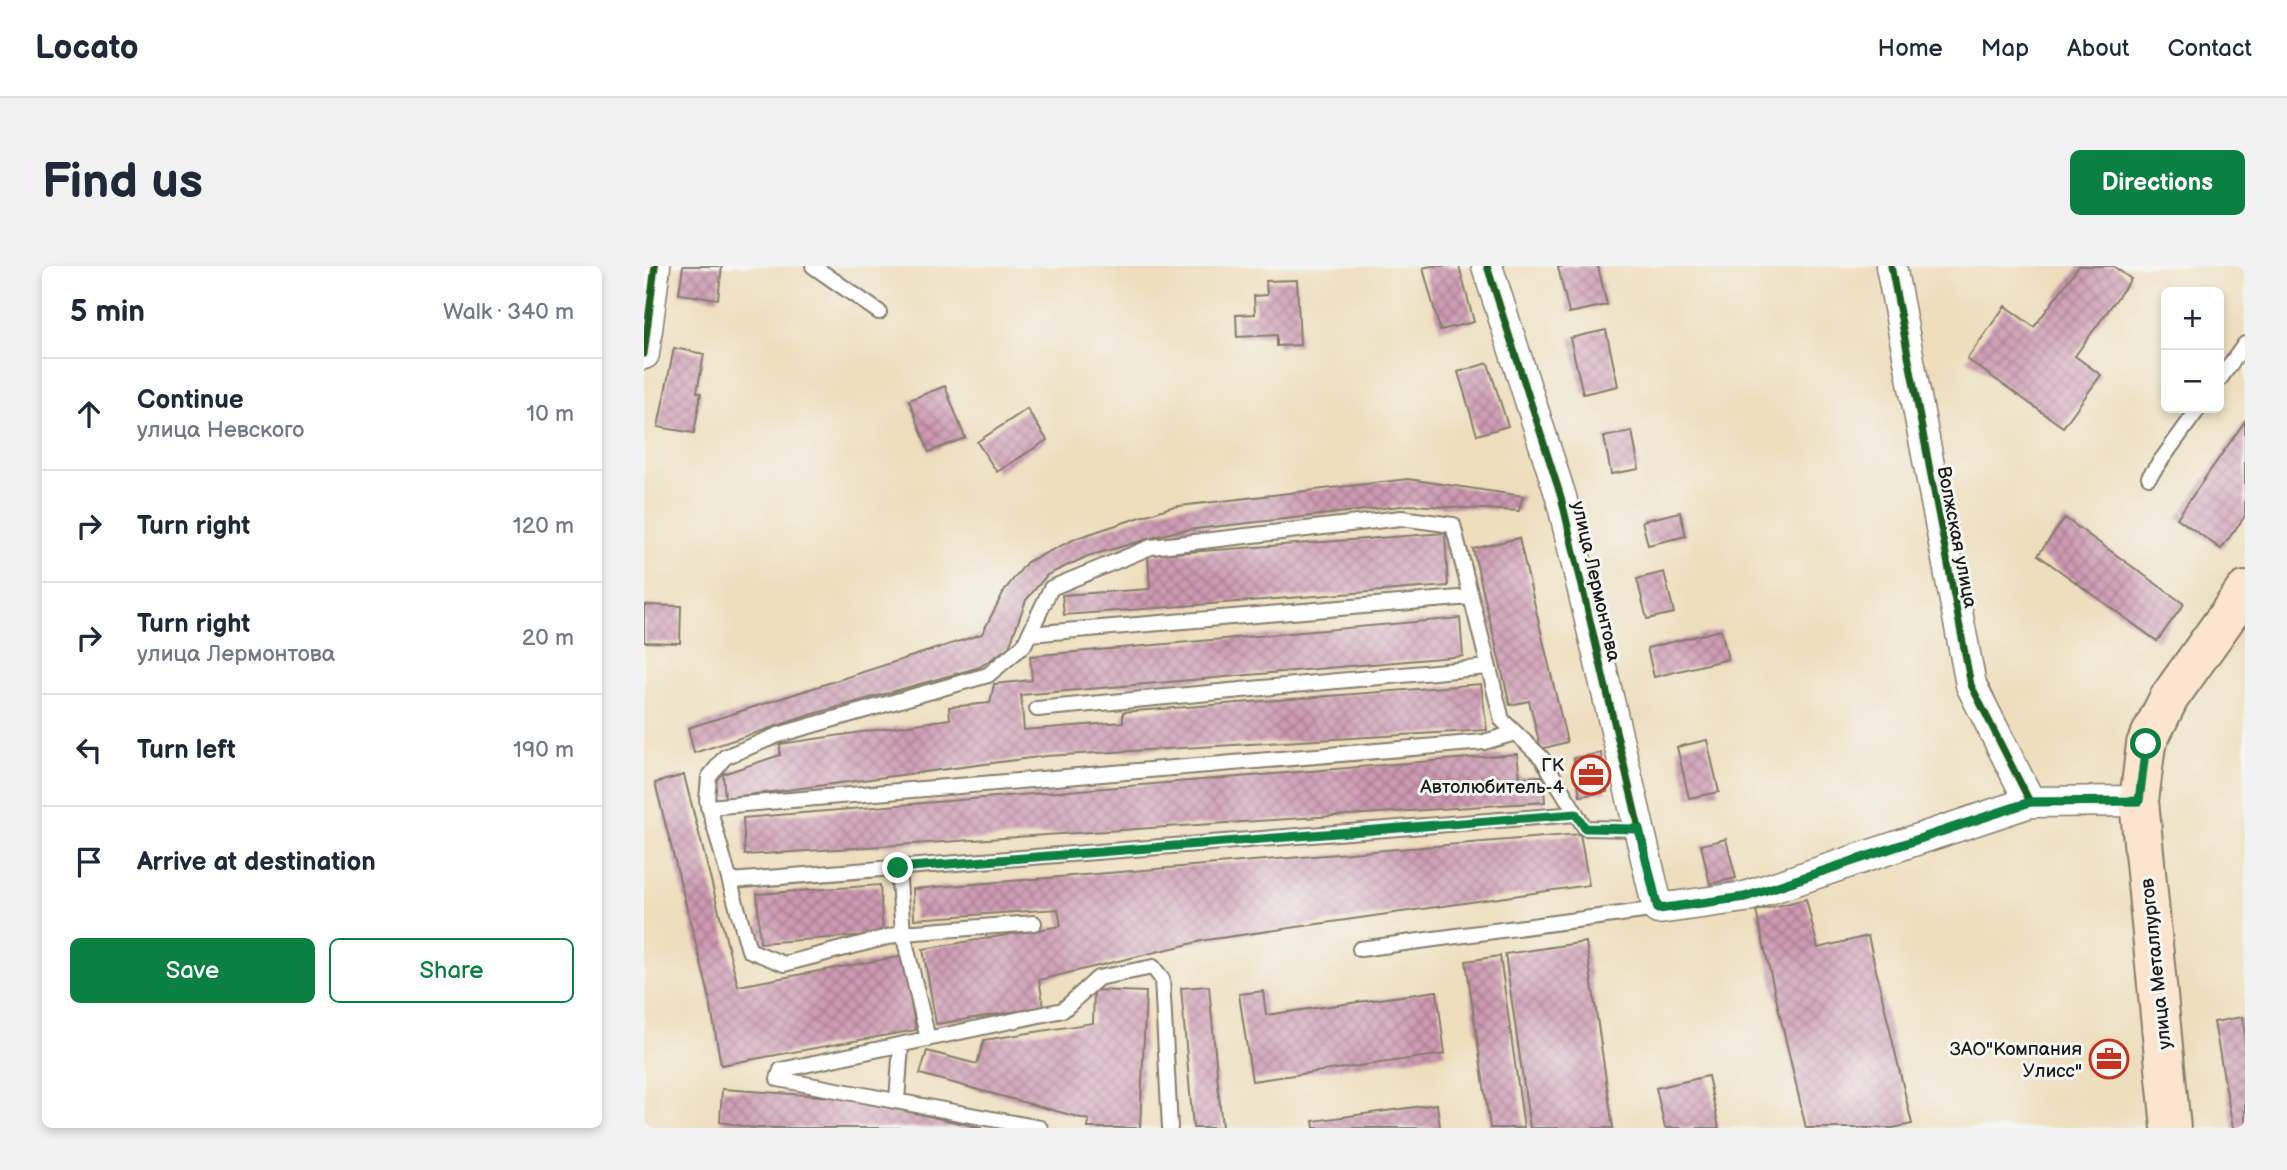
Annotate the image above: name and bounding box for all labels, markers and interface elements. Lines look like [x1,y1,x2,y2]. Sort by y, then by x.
text: Locato [35,28,139,68]
text: Home [1878,34,1943,63]
text: Map [1981,34,2029,63]
text: About [2067,34,2129,63]
text: Contact [2167,34,2252,63]
button: Directions [2070,150,2245,215]
text: Find us [42,153,203,212]
map controls [2161,287,2224,413]
button: + [2161,287,2224,350]
text: 5 min [70,294,145,330]
text: Walk · 340 m [443,298,574,326]
button: − [2161,350,2224,413]
text: Continue [137,385,244,416]
icon: ahead [70,395,108,433]
text: 10 m [526,400,574,428]
text: улица Невского [137,416,304,444]
street label: Волжская улица [1931,464,1982,610]
street label: улица Лермонтова [1566,499,1625,664]
icon: right [70,507,108,545]
text: Turn right [137,511,250,542]
text: 120 m [513,512,574,540]
text: Turn right [137,609,250,640]
icon: right [70,619,108,657]
text: 20 m [522,624,574,652]
text: улица Лермонтова [137,640,335,668]
route start [2130,728,2161,759]
icon: left [70,731,108,769]
text: Turn left [137,735,236,766]
text: 190 m [513,736,574,764]
place label: ГК Автолюбитель-4 [1419,754,1565,799]
office icon: ГК Автолюбитель-4 [1570,754,1612,796]
icon: arrive [70,843,108,881]
text: Arrive at destination [137,847,376,878]
route end [882,852,913,883]
street label: улица Металлургов [2136,877,2177,1050]
button: Save [70,938,315,1003]
button: Share [329,938,574,1003]
place label: ЗАО"Компания Улисс" [1950,1038,2082,1083]
office icon: ЗАО"Компания Улисс" [2088,1038,2130,1080]

